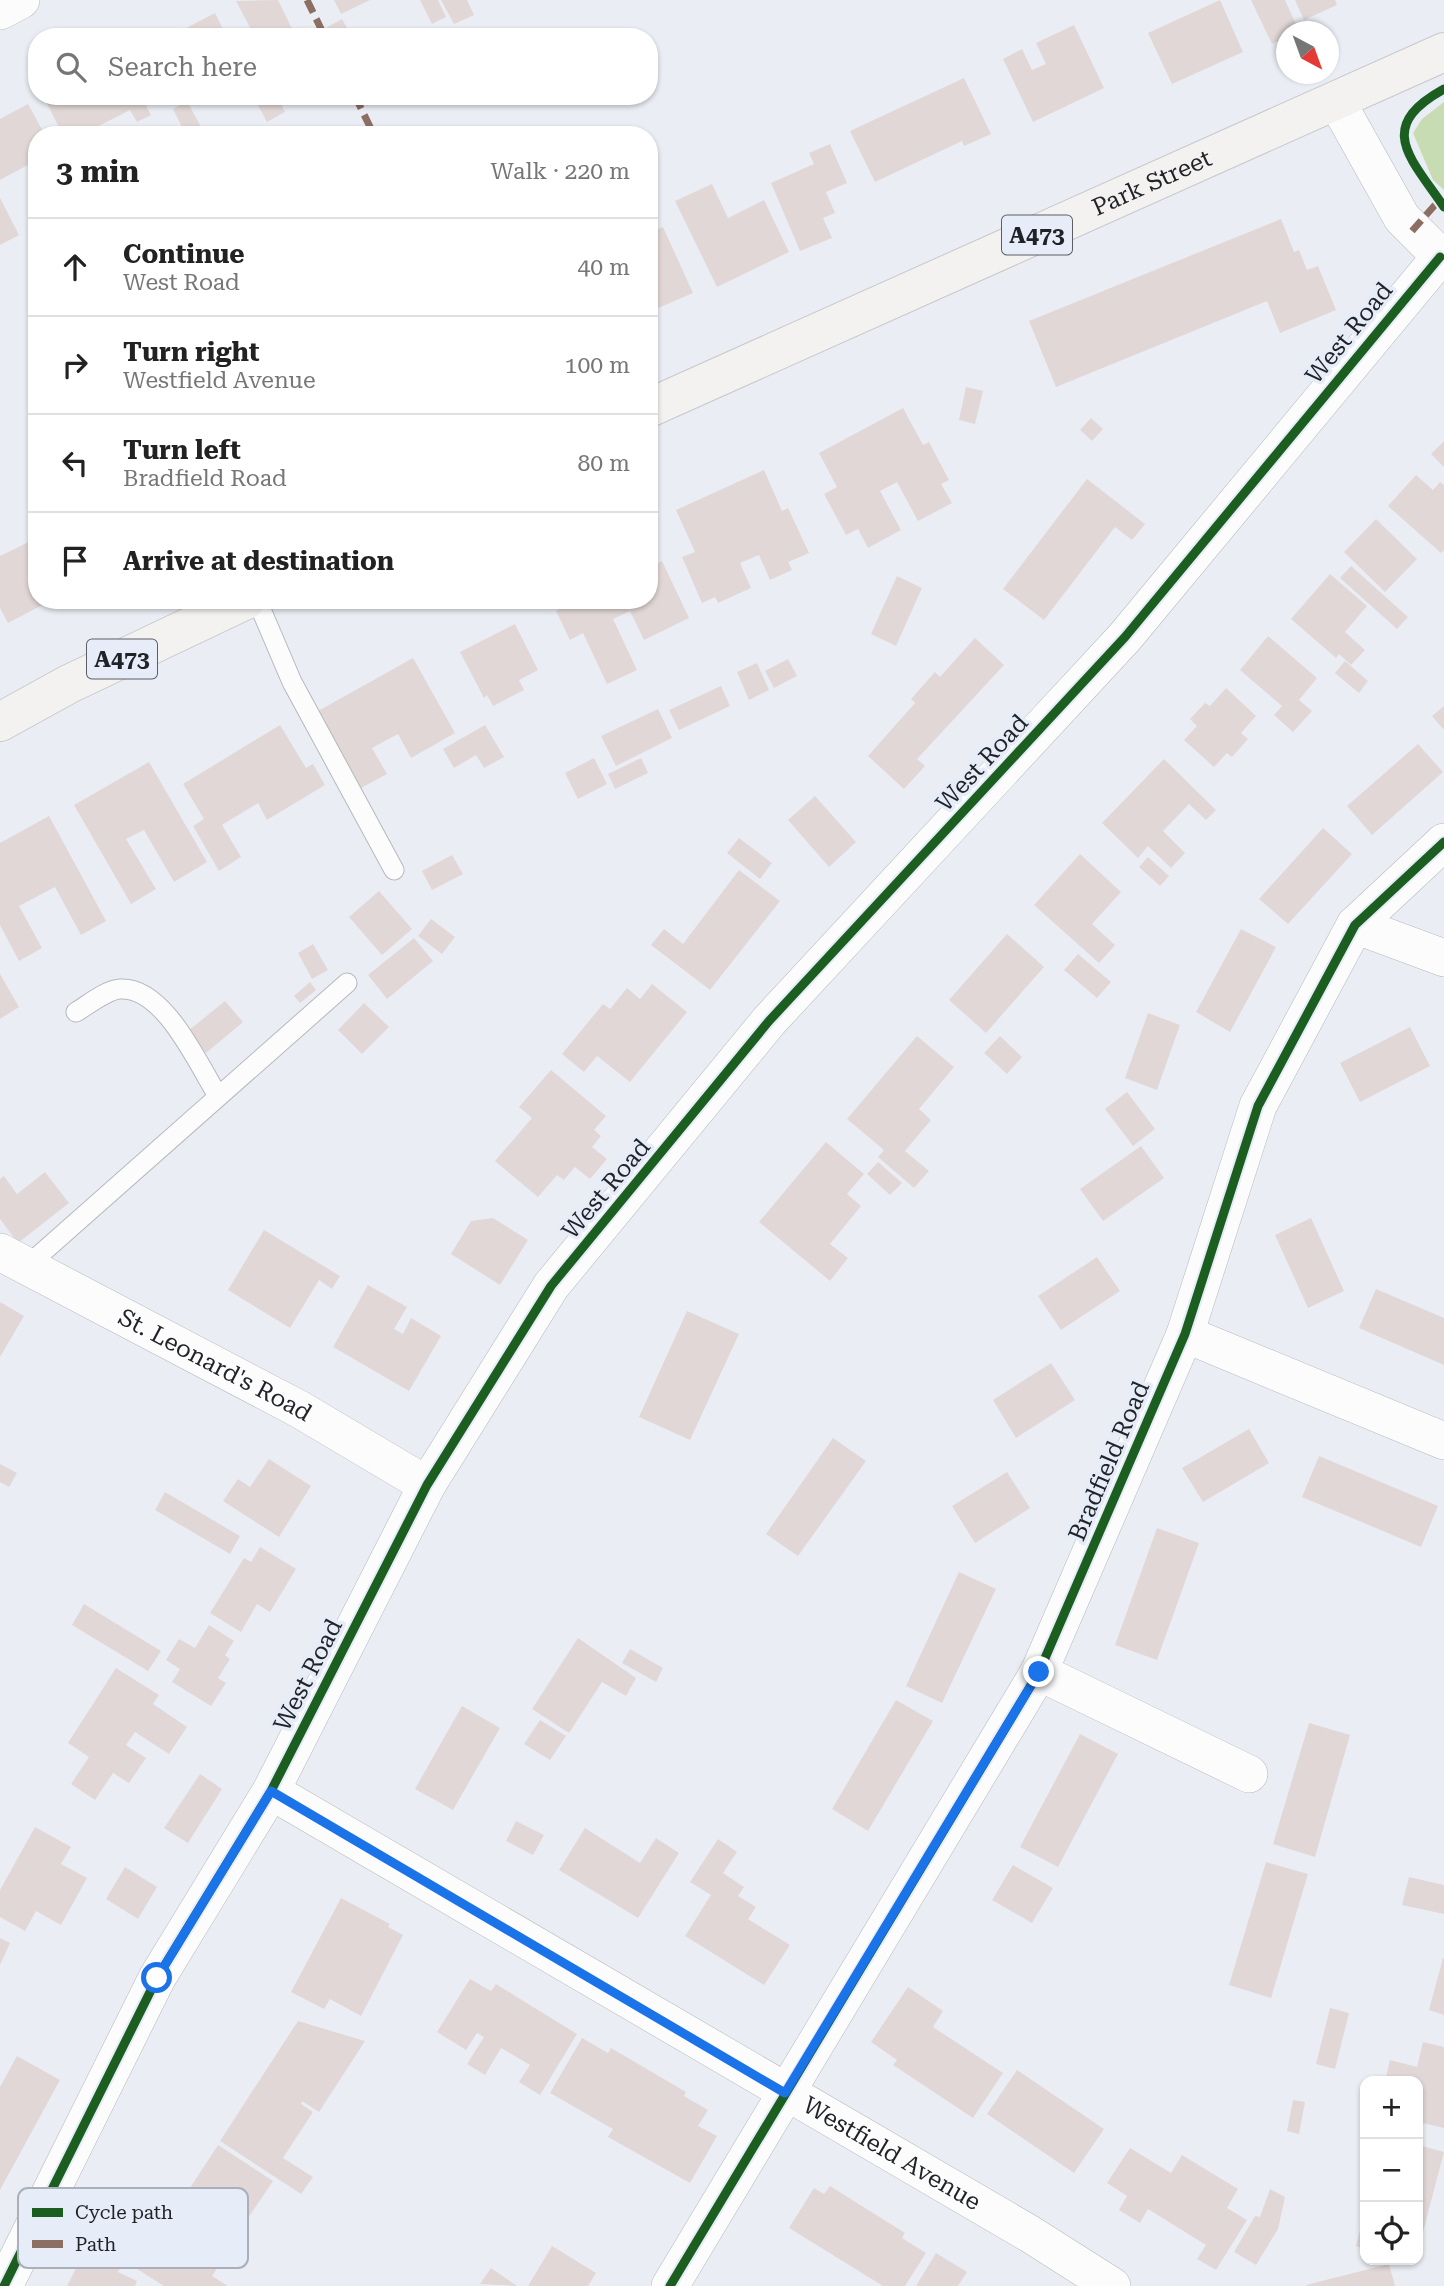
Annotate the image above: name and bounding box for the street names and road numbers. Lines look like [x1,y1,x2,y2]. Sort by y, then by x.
street label: Park Street [1088,144,1216,222]
road number: A473 [1002,216,1072,254]
street label: West Road [1300,277,1398,389]
road number: A473 [87,639,157,678]
street label: West Road [930,709,1034,817]
street label: West Road [556,1133,656,1245]
street label: St. Leonard's Road [114,1303,317,1427]
street label: Bradfield Road [1063,1377,1155,1545]
street label: West Road [268,1614,348,1736]
street label: Westfield Avenue [798,2091,986,2216]

